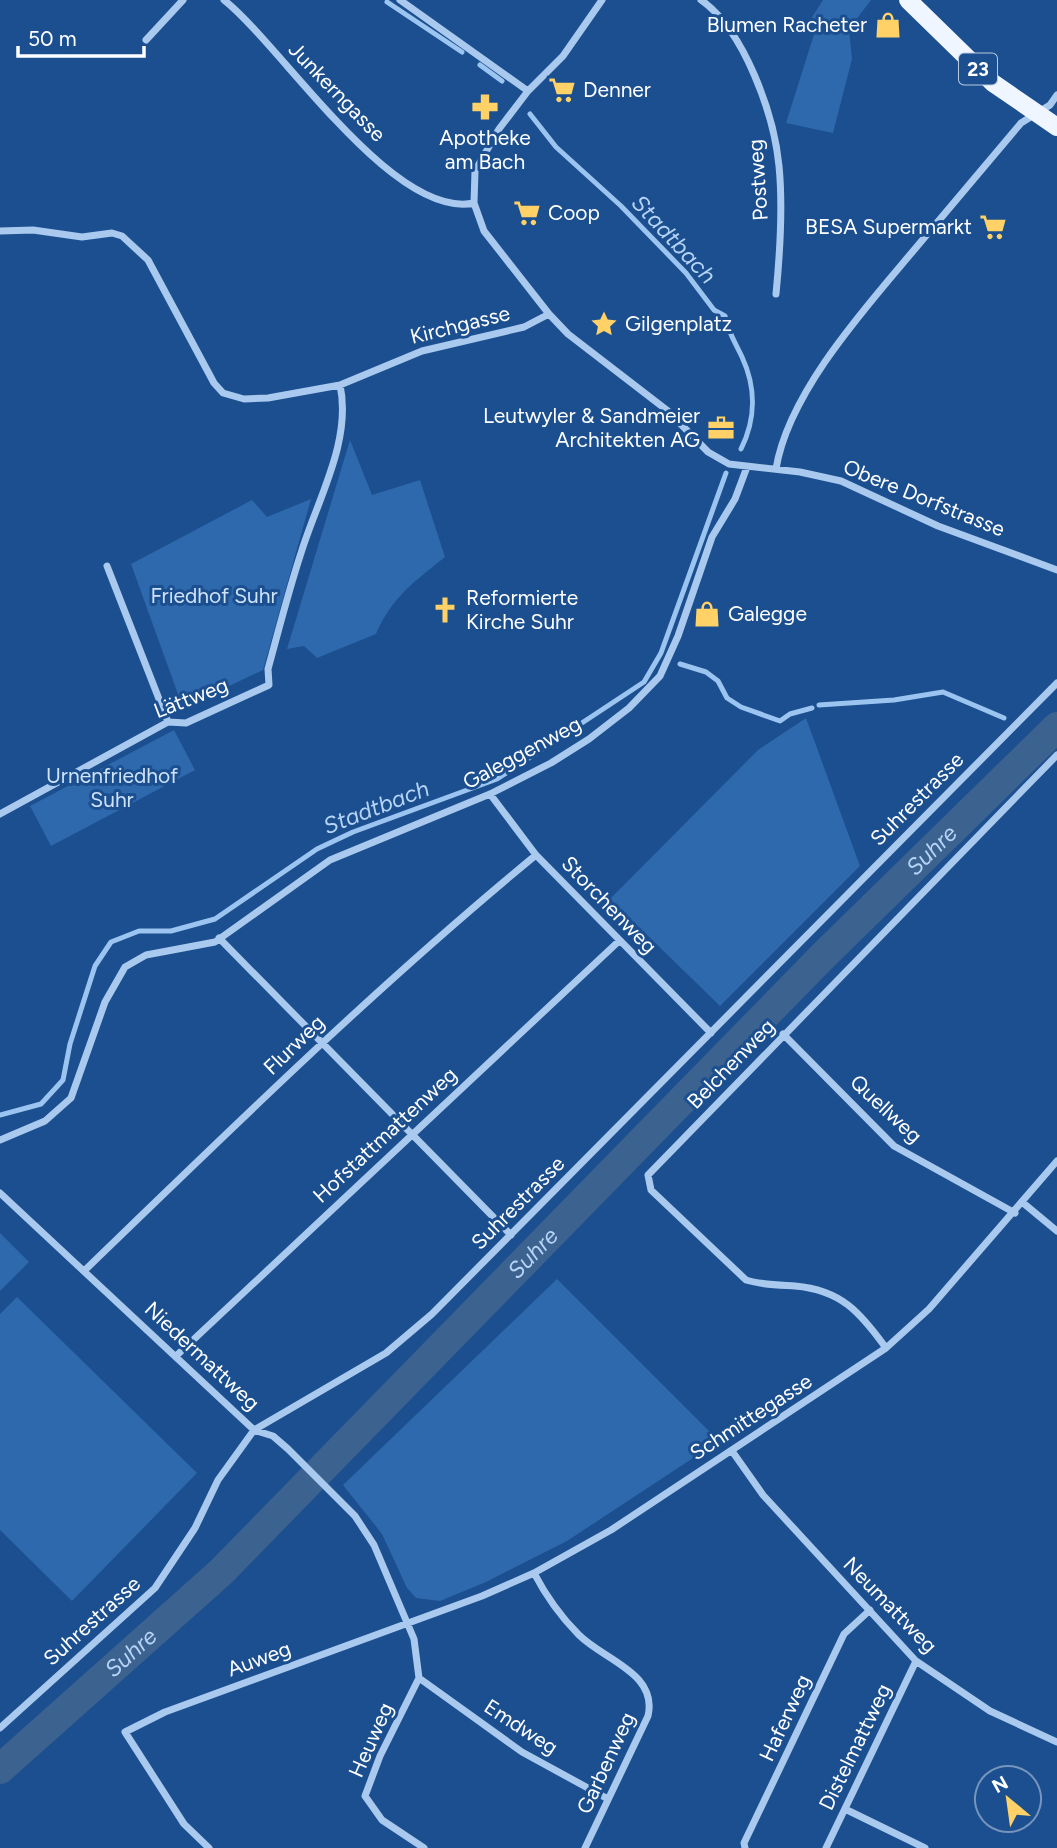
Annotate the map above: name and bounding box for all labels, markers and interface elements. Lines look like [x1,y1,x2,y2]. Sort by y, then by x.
shop icon: Blumen Racheter [873,10,903,40]
place label: Blumen Racheter [707,12,867,37]
scale bar [18,14,144,58]
text: 50 m [28,26,77,51]
street label: Junkerngasse [284,37,391,147]
road number: 23 [959,54,997,85]
supermarket icon: Denner [547,75,577,105]
place label: Denner [583,77,651,102]
pharmacy icon: Apotheke am Bach [470,92,500,122]
place label: Apotheke am Bach [439,125,531,174]
street label: Postweg [742,138,773,222]
water label: Stadtbach [626,189,722,289]
supermarket icon: Coop [512,198,542,228]
place label: Coop [548,200,600,225]
supermarket icon: BESA Supermarkt [978,212,1008,242]
place label: BESA Supermarkt [805,214,972,239]
street label: Kirchgasse [407,300,512,349]
place icon: Gilgenplatz [589,309,619,339]
place label: Gilgenplatz [625,311,732,336]
place label: Leutwyler & Sandmeier Architekten AG [483,403,700,452]
office icon: Leutwyler & Sandmeier Architekten AG [706,413,736,443]
street label: Obere Dorfstrasse [840,454,1009,541]
park label: Friedhof Suhr [150,583,278,608]
place label: Reformierte Kirche Suhr [466,585,578,634]
church icon: Reformierte Kirche Suhr [430,595,460,625]
shop icon: Galegge [692,599,722,629]
place label: Galegge [728,601,807,626]
street label: Lättweg [150,672,231,723]
street label: Galeggenweg [458,711,585,794]
street label: Suhrestrasse [865,747,969,851]
park label: Urnenfriedhof Suhr [46,763,178,812]
water label: Stadtbach [319,774,433,840]
water label: Suhre [901,819,963,881]
street label: Storchenweg [557,851,662,959]
street label: Flurweg [258,1010,329,1080]
street label: Belchenweg [682,1014,780,1114]
street label: Hofstattmattenweg [308,1062,462,1208]
street label: Quellweg [845,1069,927,1148]
street label: Suhrestrasse [466,1151,570,1255]
water label: Suhre [502,1222,564,1284]
street label: Niedermattweg [140,1296,265,1415]
street label: Schmittegasse [685,1368,816,1465]
street label: Neumattweg [838,1551,942,1658]
street label: Suhrestrasse [38,1571,146,1671]
water label: Suhre [99,1622,163,1682]
street label: Auweg [224,1636,294,1682]
street label: Haferweg [754,1670,815,1765]
street label: Distelmattweg [813,1679,896,1814]
street label: Emdweg [480,1694,563,1760]
street label: Heuweg [343,1699,398,1781]
street label: Garbenweg [571,1708,640,1818]
north arrow [973,1764,1043,1834]
text: N [988,1771,1012,1798]

